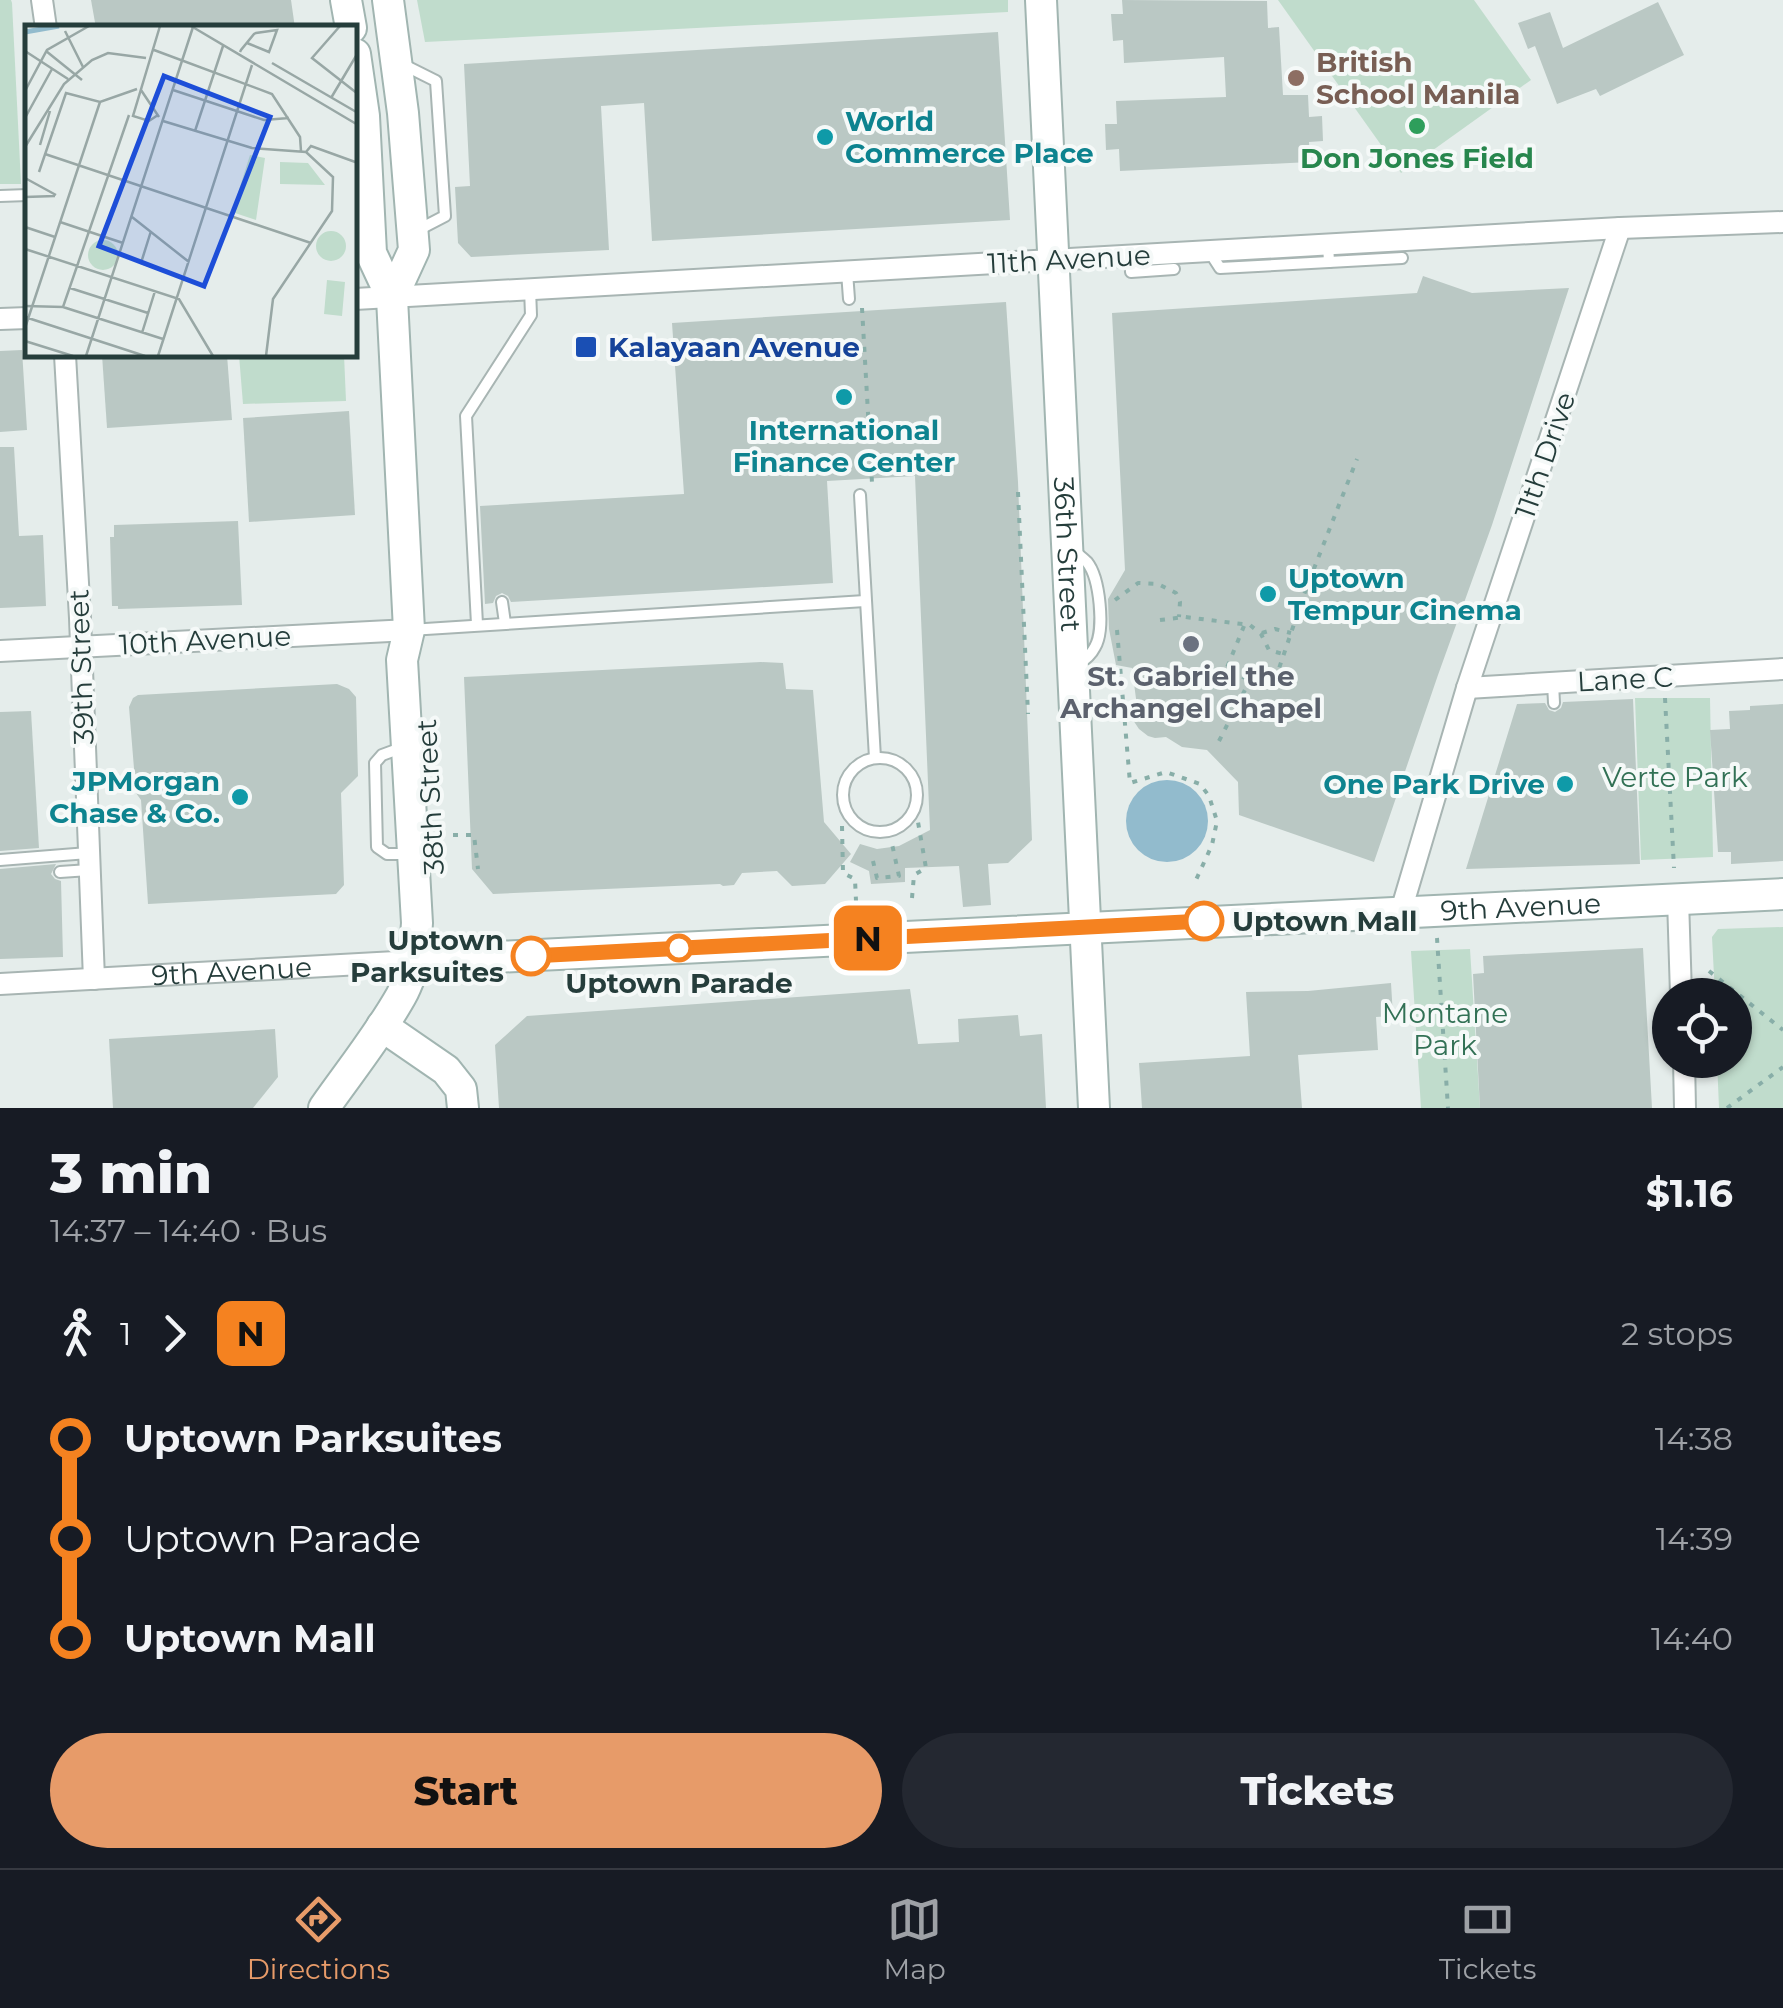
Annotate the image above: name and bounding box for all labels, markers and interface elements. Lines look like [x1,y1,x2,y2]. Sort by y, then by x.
inset map [25,25,358,358]
place label: British School Manila [1316,45,1520,111]
marker: British School Manila [1285,67,1307,89]
place label: World Commerce Place [845,104,1094,170]
marker: Don Jones Field [1406,115,1428,137]
marker: World Commerce Place [814,126,836,148]
place label: Don Jones Field [1300,141,1534,175]
street label: 11th Avenue [986,238,1152,280]
place label: Kalayaan Avenue [608,330,860,364]
marker: Kalayaan Avenue [573,334,599,360]
marker: International Finance Center [833,386,855,408]
street label: 11th Drive [1508,387,1582,523]
place label: International Finance Center [733,413,955,479]
street label: 36th Street [1047,476,1088,633]
place label: Uptown Tempur Cinema [1288,561,1522,627]
marker: Uptown Tempur Cinema [1257,583,1279,605]
street label: 39th Street [61,589,101,745]
street label: 10th Avenue [118,619,292,661]
marker: St. Gabriel the Archangel Chapel [1180,633,1202,655]
place label: St. Gabriel the Archangel Chapel [1059,659,1322,725]
street label: Lane C [1576,660,1674,698]
street label: 38th Street [409,718,451,876]
park label: Verte Park [1602,760,1748,794]
place label: JPMorgan Chase & Co. [49,764,220,830]
place label: One Park Drive [1323,767,1545,801]
marker: One Park Drive [1554,773,1576,795]
marker: JPMorgan Chase & Co. [229,786,251,808]
street label: 9th Avenue [1440,886,1602,928]
marker: Uptown Mall [1185,902,1223,940]
place label: Uptown Mall [1232,904,1417,938]
line badge: N [836,906,900,970]
text: N [854,917,882,960]
place label: Uptown Parksuites [350,923,504,989]
marker: Uptown Parade [666,935,692,961]
marker: Uptown Parksuites [512,937,550,975]
street label: 9th Avenue [150,950,313,993]
place label: Uptown Parade [565,966,793,1000]
map controls [1652,978,1752,1078]
button: locate [1652,978,1752,1078]
park label: Montane Park [1382,996,1508,1062]
text: 3 min [50,1140,212,1207]
text: $1.16 [1646,1170,1733,1217]
text: 14:37 – 14:40 · Bus [50,1211,327,1250]
icon: walk [50,1306,105,1361]
icon: forward [147,1306,202,1361]
text: N [237,1312,265,1355]
text: 1 [120,1314,132,1353]
text: 2 stops [1621,1314,1733,1353]
text: Uptown Parksuites [124,1415,502,1462]
text: 14:38 [1655,1419,1733,1458]
text: Uptown Parade [124,1515,421,1562]
text: 14:39 [1656,1519,1733,1558]
text: Uptown Mall [124,1615,376,1662]
text: 14:40 [1651,1619,1733,1658]
button: Start [50,1733,882,1848]
button: Tickets [902,1733,1733,1848]
tab: Directions [247,1892,390,1986]
tab: Map [883,1892,946,1986]
tab: Tickets [1439,1892,1536,1986]

